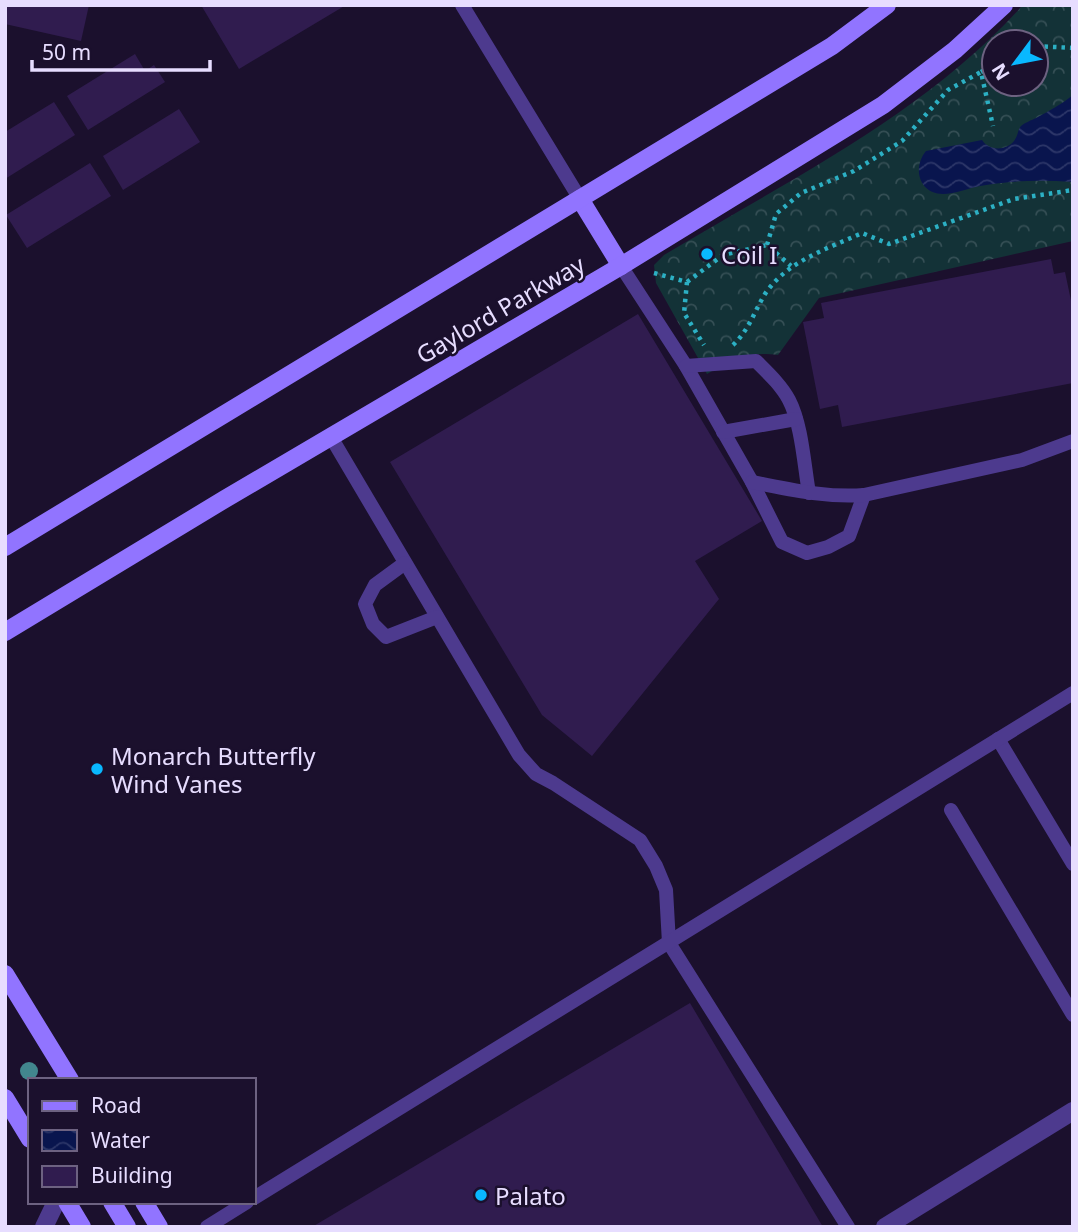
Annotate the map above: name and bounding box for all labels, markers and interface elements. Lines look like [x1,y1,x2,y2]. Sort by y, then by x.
scale bar [32,28,210,72]
north arrow [980,28,1050,98]
text: 50 m [42,38,91,66]
text: N [985,59,1016,85]
place label: Coil I [721,238,777,271]
marker: Coil I [699,246,715,262]
street label: Gaylord Parkway [410,247,591,371]
place label: Monarch Butterfly Wind Vanes [111,739,316,800]
marker: Monarch Butterfly Wind Vanes [89,761,105,777]
legend [28,1078,256,1204]
text: Road [91,1091,141,1119]
text: Water [91,1126,150,1154]
text: Building [91,1161,173,1189]
place label: Palato [495,1179,566,1212]
marker: Palato [473,1187,489,1203]

